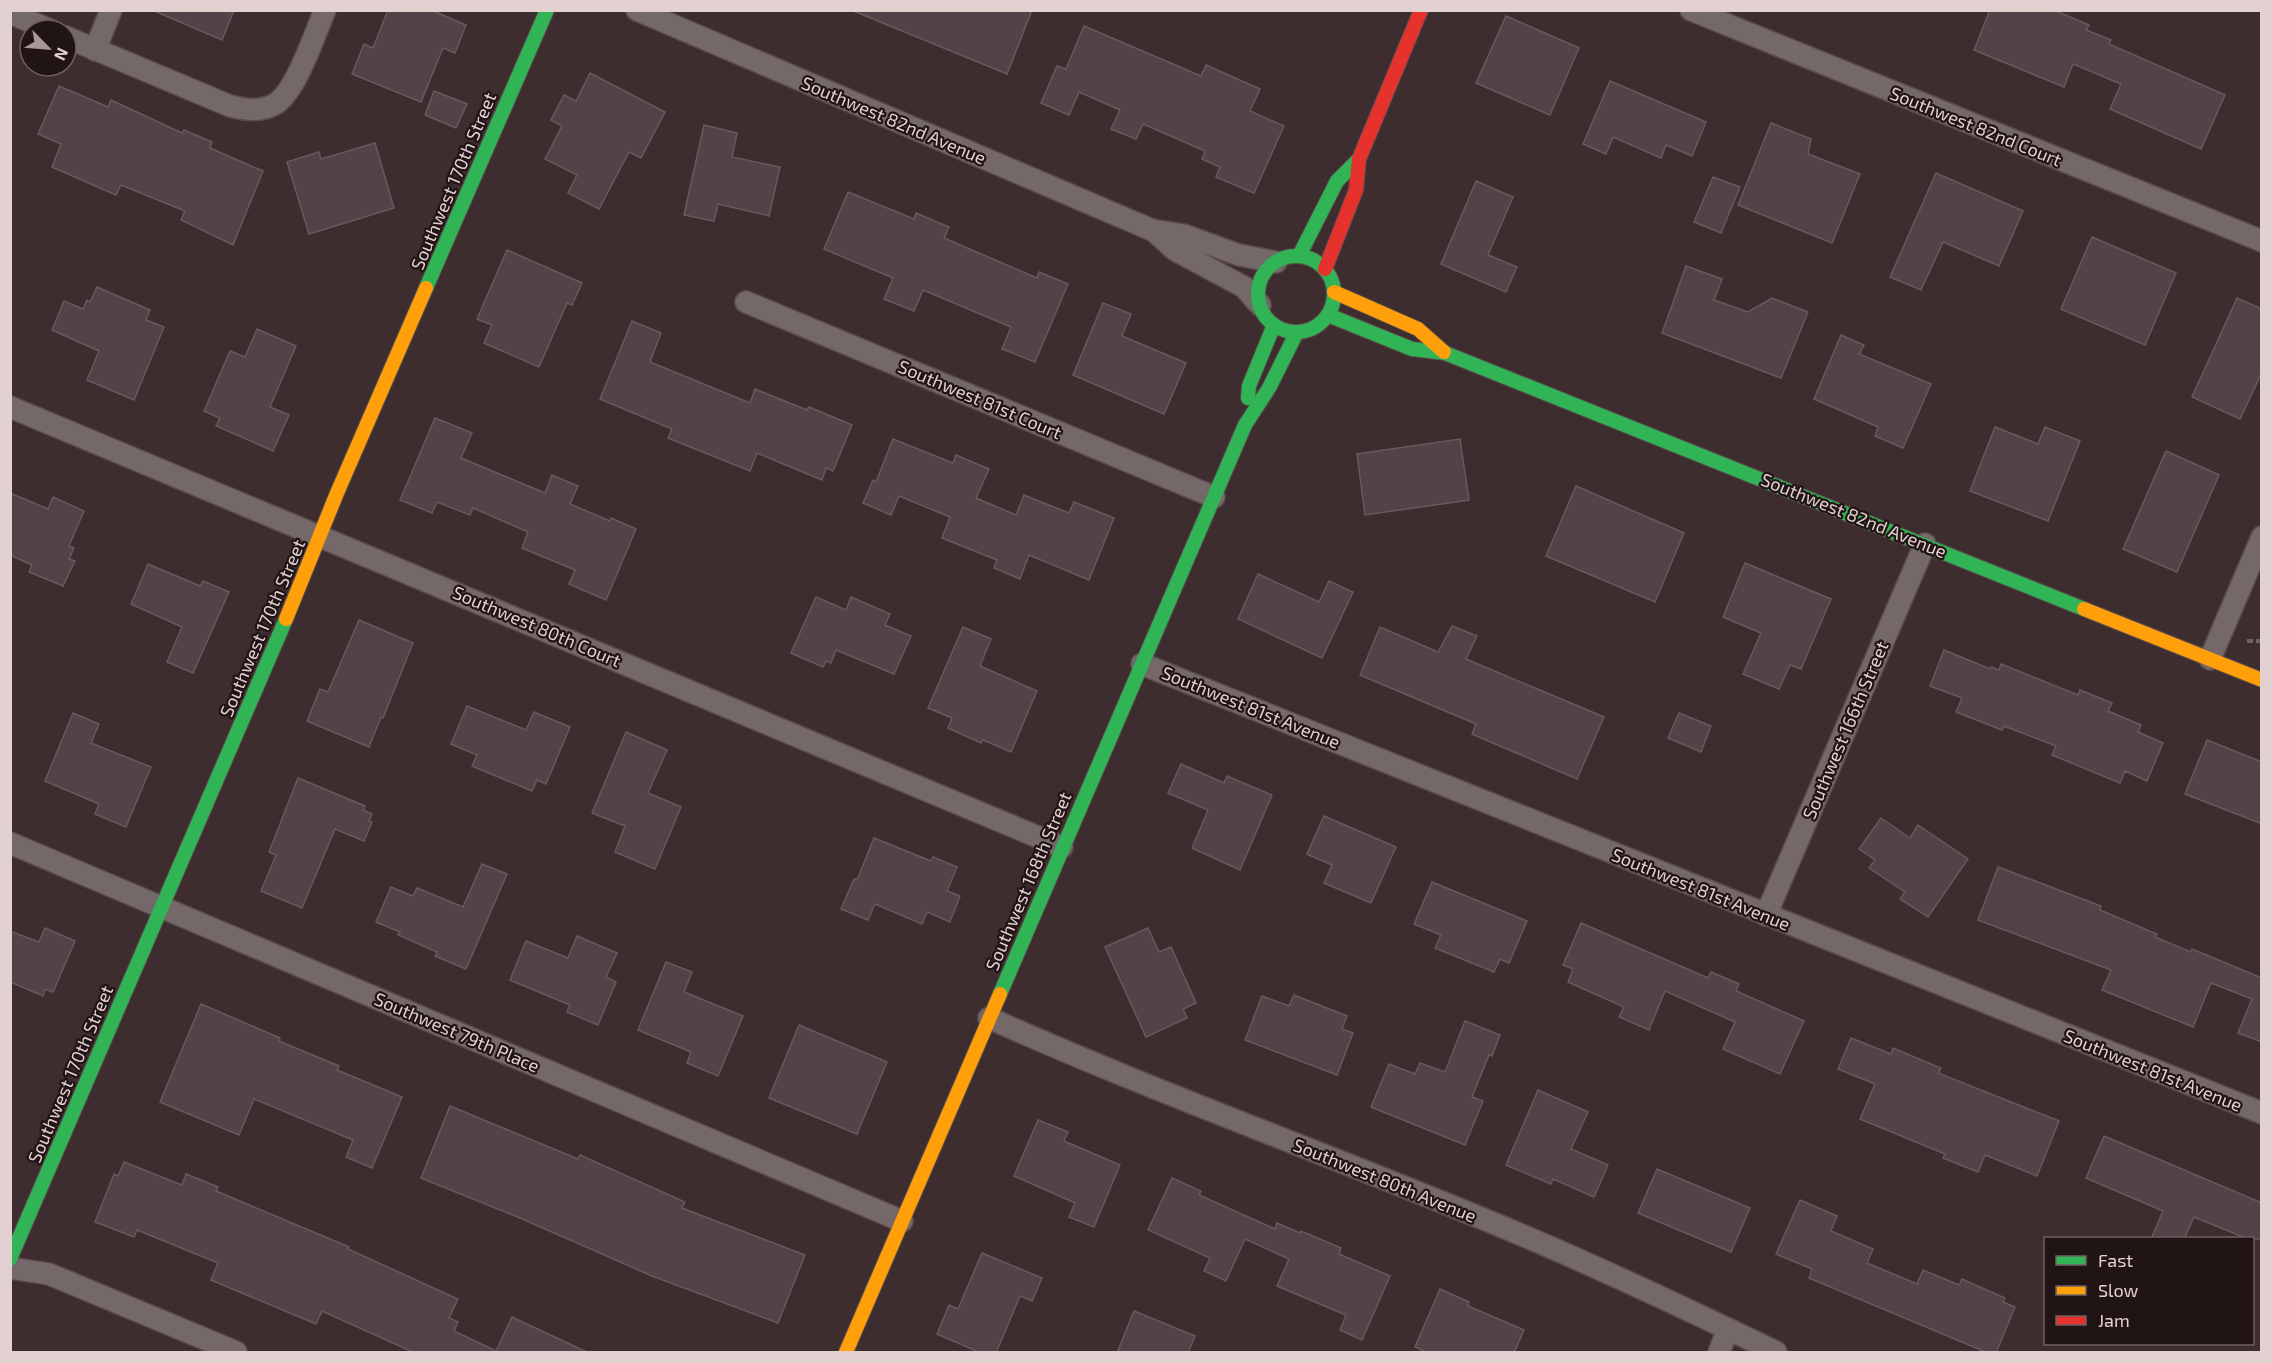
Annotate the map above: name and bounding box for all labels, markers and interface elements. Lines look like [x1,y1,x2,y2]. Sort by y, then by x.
north arrow [18,18,78,78]
text: N [51,45,73,64]
street label: Southwest 82nd Avenue [799,71,989,169]
street label: Southwest 82nd Court [1887,82,2065,171]
street label: Southwest 170th Street [406,89,500,273]
street label: Southwest 81st Court [895,355,1065,443]
street label: Southwest 82nd Avenue [1758,468,1950,562]
street label: Southwest 170th Street [215,536,309,720]
street label: Southwest 80th Court [450,581,624,671]
street label: Southwest 166th Street [1797,637,1893,822]
street label: Southwest 81st Avenue [1159,661,1343,753]
street label: Southwest 168th Street [980,788,1076,974]
street label: Southwest 81st Avenue [1609,843,1793,935]
street label: Southwest 170th Street [23,982,117,1166]
street label: Southwest 79th Place [371,987,543,1077]
street label: Southwest 81st Avenue [2061,1024,2245,1116]
street label: Southwest 80th Avenue [1290,1133,1480,1227]
legend [2044,1237,2254,1345]
text: Fast [2098,1249,2133,1271]
text: Slow [2098,1279,2139,1301]
text: Jam [2098,1309,2130,1331]

